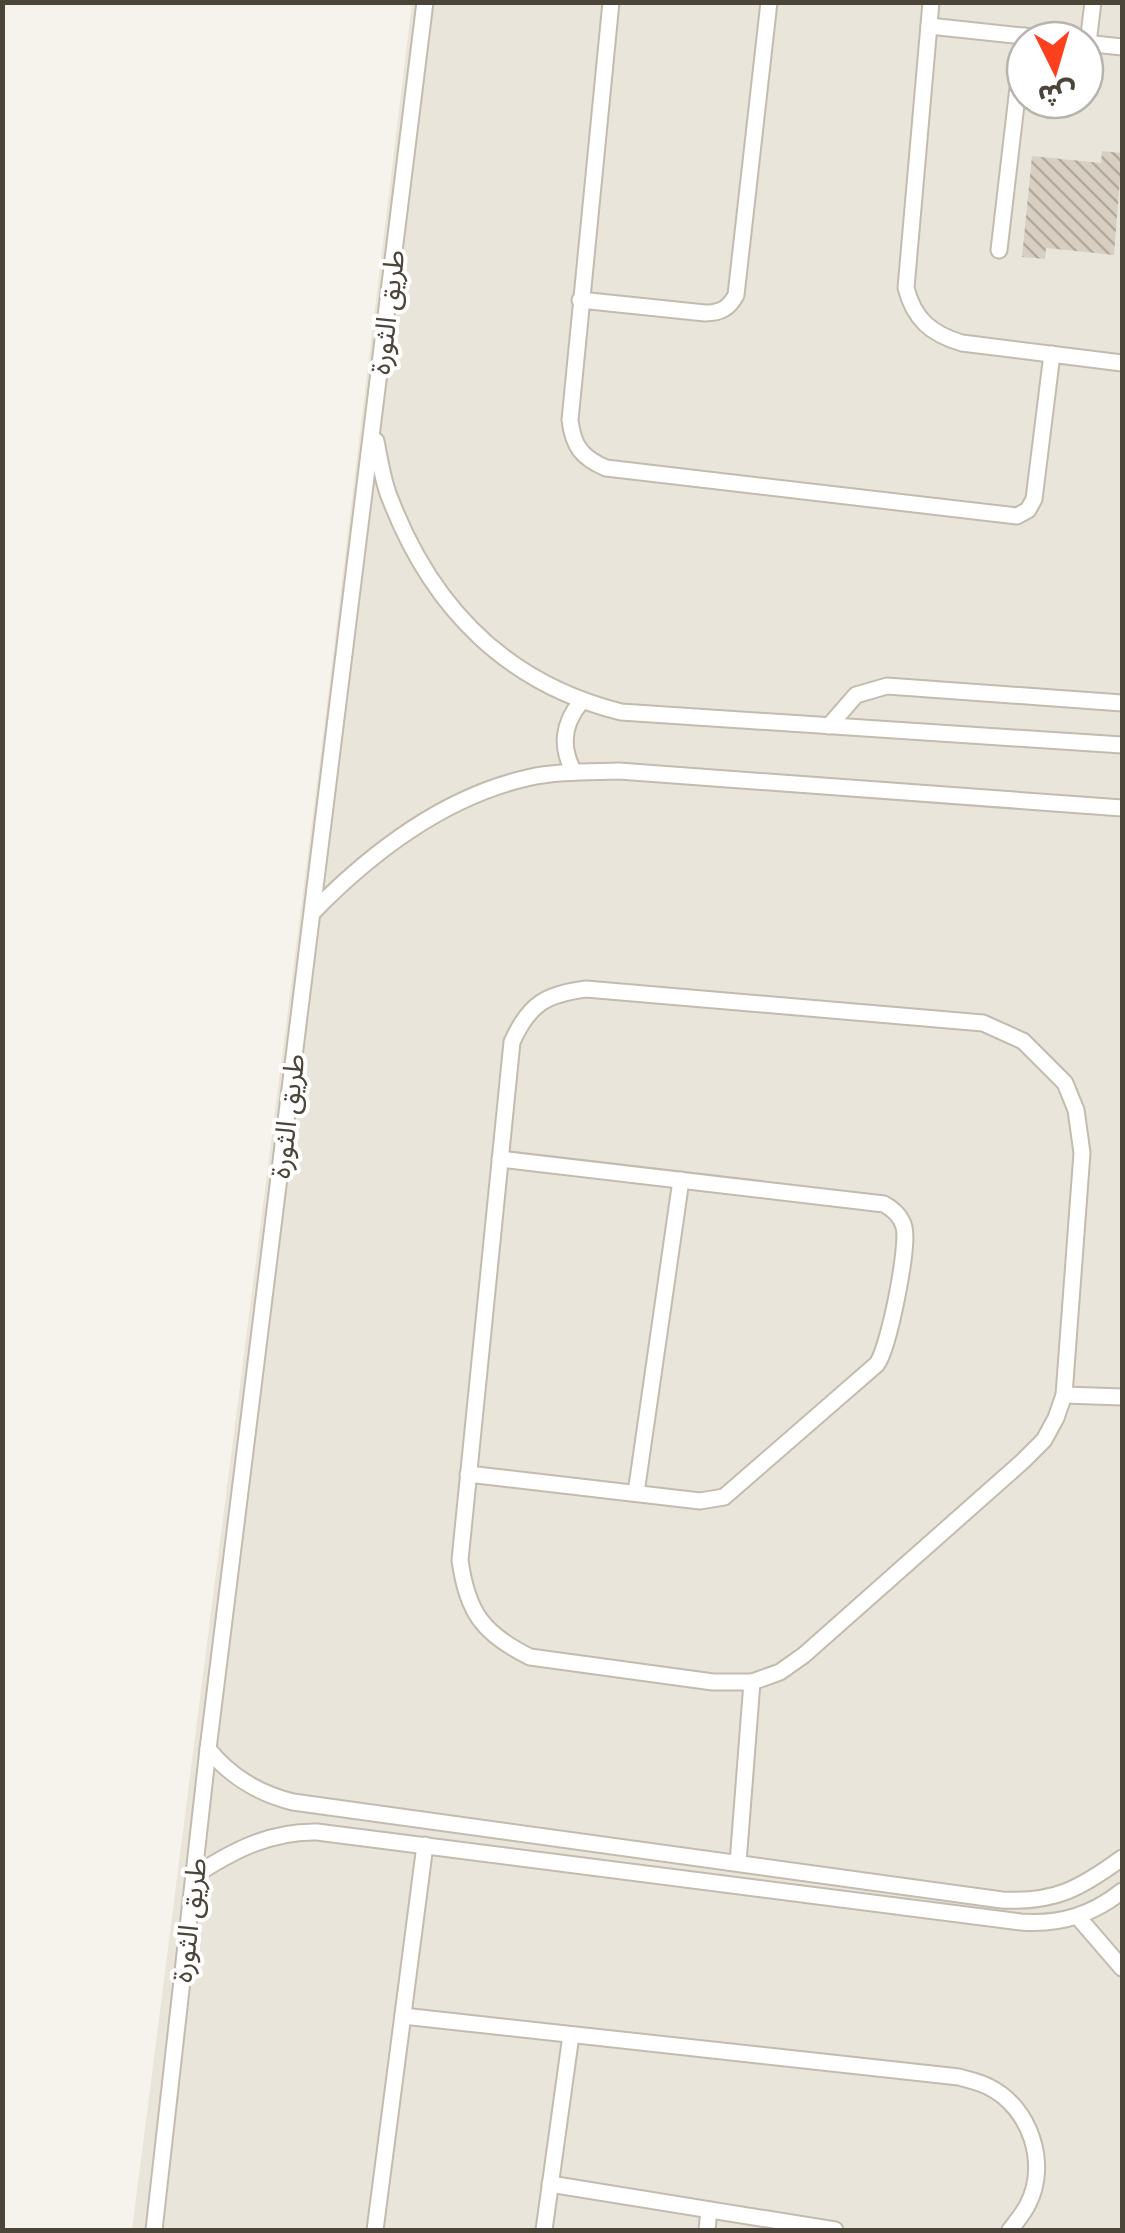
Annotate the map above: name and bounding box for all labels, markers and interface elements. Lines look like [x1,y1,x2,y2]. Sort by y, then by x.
north arrow [1005,20,1105,120]
text: ش [1036,73,1078,115]
street label: طريق الثورة [361,248,414,377]
street label: طريق الثورة [261,1052,314,1181]
street label: طريق الثورة [163,1856,216,1985]

